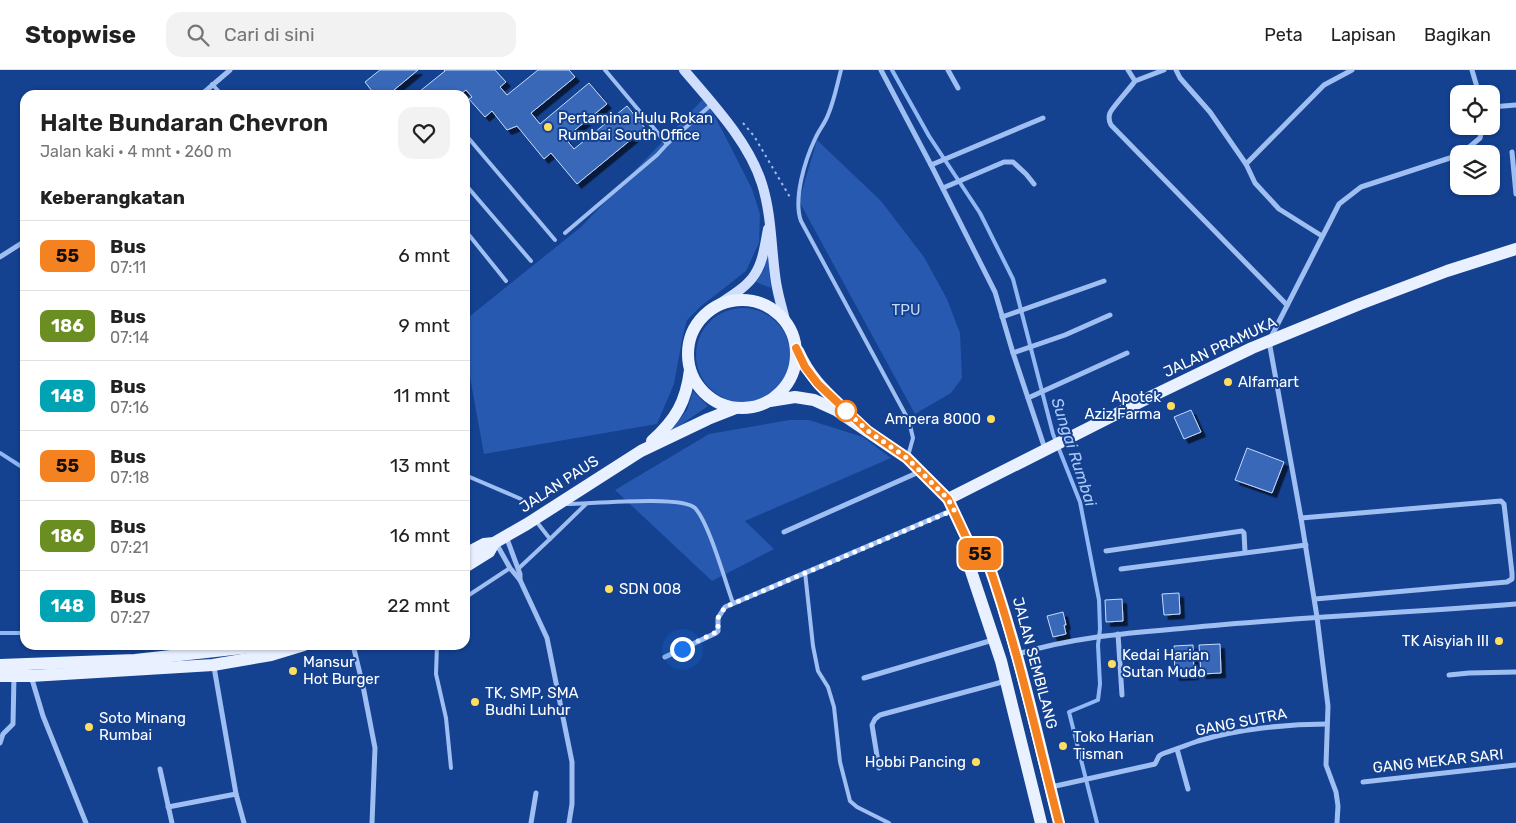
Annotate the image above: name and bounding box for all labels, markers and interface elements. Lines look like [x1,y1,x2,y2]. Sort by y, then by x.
search box [166,12,516,57]
text: Stopwise [25,21,136,49]
icon: search [184,21,212,49]
text: Cari di sini [224,23,315,46]
text: Peta [1264,24,1303,46]
text: Lapisan [1331,24,1396,46]
text: Bagikan [1424,24,1491,46]
map controls [1450,85,1500,195]
button: locate [1450,85,1500,135]
button: heart [398,107,450,159]
text: Halte Bundaran Chevron [40,109,328,137]
place label: Pertamina Hulu Rokan Rumbai South Office [558,109,713,144]
marker: Pertamina Hulu Rokan Rumbai South Office [542,121,554,133]
text: Jalan kaki · 4 mnt · 260 m [40,142,232,161]
button: layers [1450,145,1500,195]
text: Keberangkatan [40,186,185,209]
text: Bus [110,235,146,258]
text: 6 mnt [398,244,450,267]
text: 55 [56,245,79,267]
text: 07:11 [110,258,146,277]
park label: TPU [892,301,920,319]
text: Bus [110,305,146,328]
street label: JALAN PRAMUKA [1160,313,1280,381]
text: 9 mnt [398,314,450,337]
text: 186 [51,315,84,337]
text: 07:14 [110,328,149,347]
place label: Alfamart [1238,373,1299,391]
text: Bus [110,375,146,398]
marker: Alfamart [1222,376,1234,388]
text: 11 mnt [393,384,450,407]
text: 148 [51,385,84,407]
place label: Apotek Aziz Farma [1084,388,1161,423]
water label: Sungai Rumbai [1047,395,1101,510]
text: 07:16 [110,398,149,417]
unlabelled marker [835,400,857,422]
marker: Apotek Aziz Farma [1165,400,1177,412]
place label: Ampera 8000 [885,410,981,428]
marker: Ampera 8000 [985,413,997,425]
text: Bus [110,445,146,468]
street label: JALAN PAUS [516,452,602,516]
text: 13 mnt [390,454,450,477]
text: 55 [56,455,79,477]
text: 07:18 [110,468,150,487]
text: Bus [110,515,146,538]
text: 16 mnt [390,524,450,547]
text: 186 [51,525,84,547]
text: 07:21 [110,538,149,557]
line badge: 55 [958,538,1002,570]
text: 55 [968,543,992,565]
place label: SDN 008 [619,580,681,598]
marker: SDN 008 [603,583,615,595]
text: Bus [110,585,146,608]
text: 22 mnt [387,594,450,617]
text: 148 [51,595,84,617]
street label: JALAN SEMBILANG [1009,595,1061,731]
text: 07:27 [110,608,150,627]
place label: TK Aisyiah III [1402,632,1489,650]
marker: TK Aisyiah III [1493,635,1505,647]
your location [670,637,695,662]
place label: Kedai Harian Sutan Mudo [1122,646,1209,681]
place label: Mansur Hot Burger [303,653,380,688]
marker: Kedai Harian Sutan Mudo [1106,658,1118,670]
marker: Mansur Hot Burger [287,665,299,677]
place label: TK, SMP, SMA Budhi Luhur [485,684,579,719]
marker: TK, SMP, SMA Budhi Luhur [469,696,481,708]
street label: GANG SUTRA [1194,704,1288,740]
place label: Soto Minang Rumbai [99,709,186,744]
marker: Soto Minang Rumbai [83,721,95,733]
place label: Toko Harian Tisman [1073,728,1154,763]
marker: Toko Harian Tisman [1057,740,1069,752]
street label: GANG MEKAR SARI [1372,745,1504,777]
place label: Hobbi Pancing [865,753,966,771]
marker: Hobbi Pancing [970,756,982,768]

